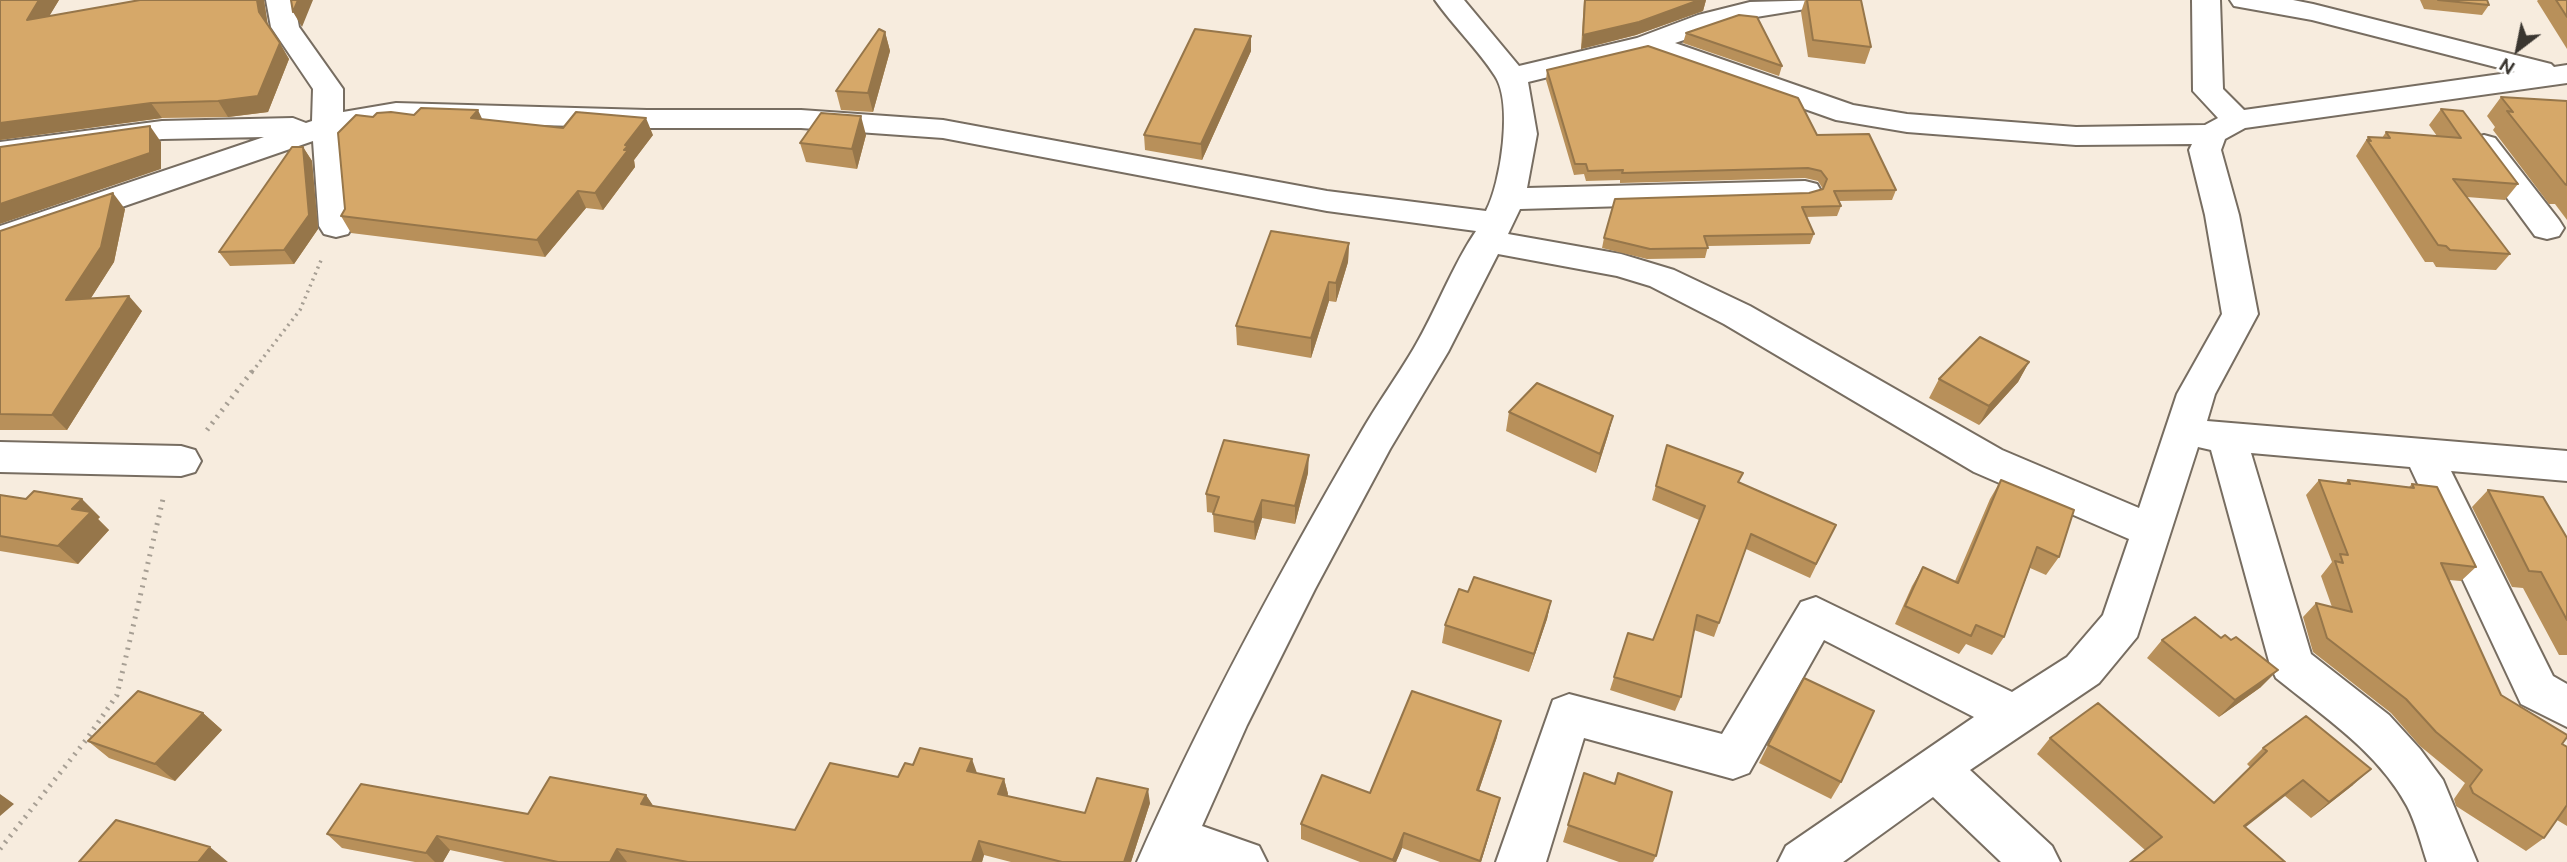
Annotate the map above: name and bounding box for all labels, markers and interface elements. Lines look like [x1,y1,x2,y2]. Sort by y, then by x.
north arrow [2483,14,2553,84]
text: N [2495,54,2519,80]

